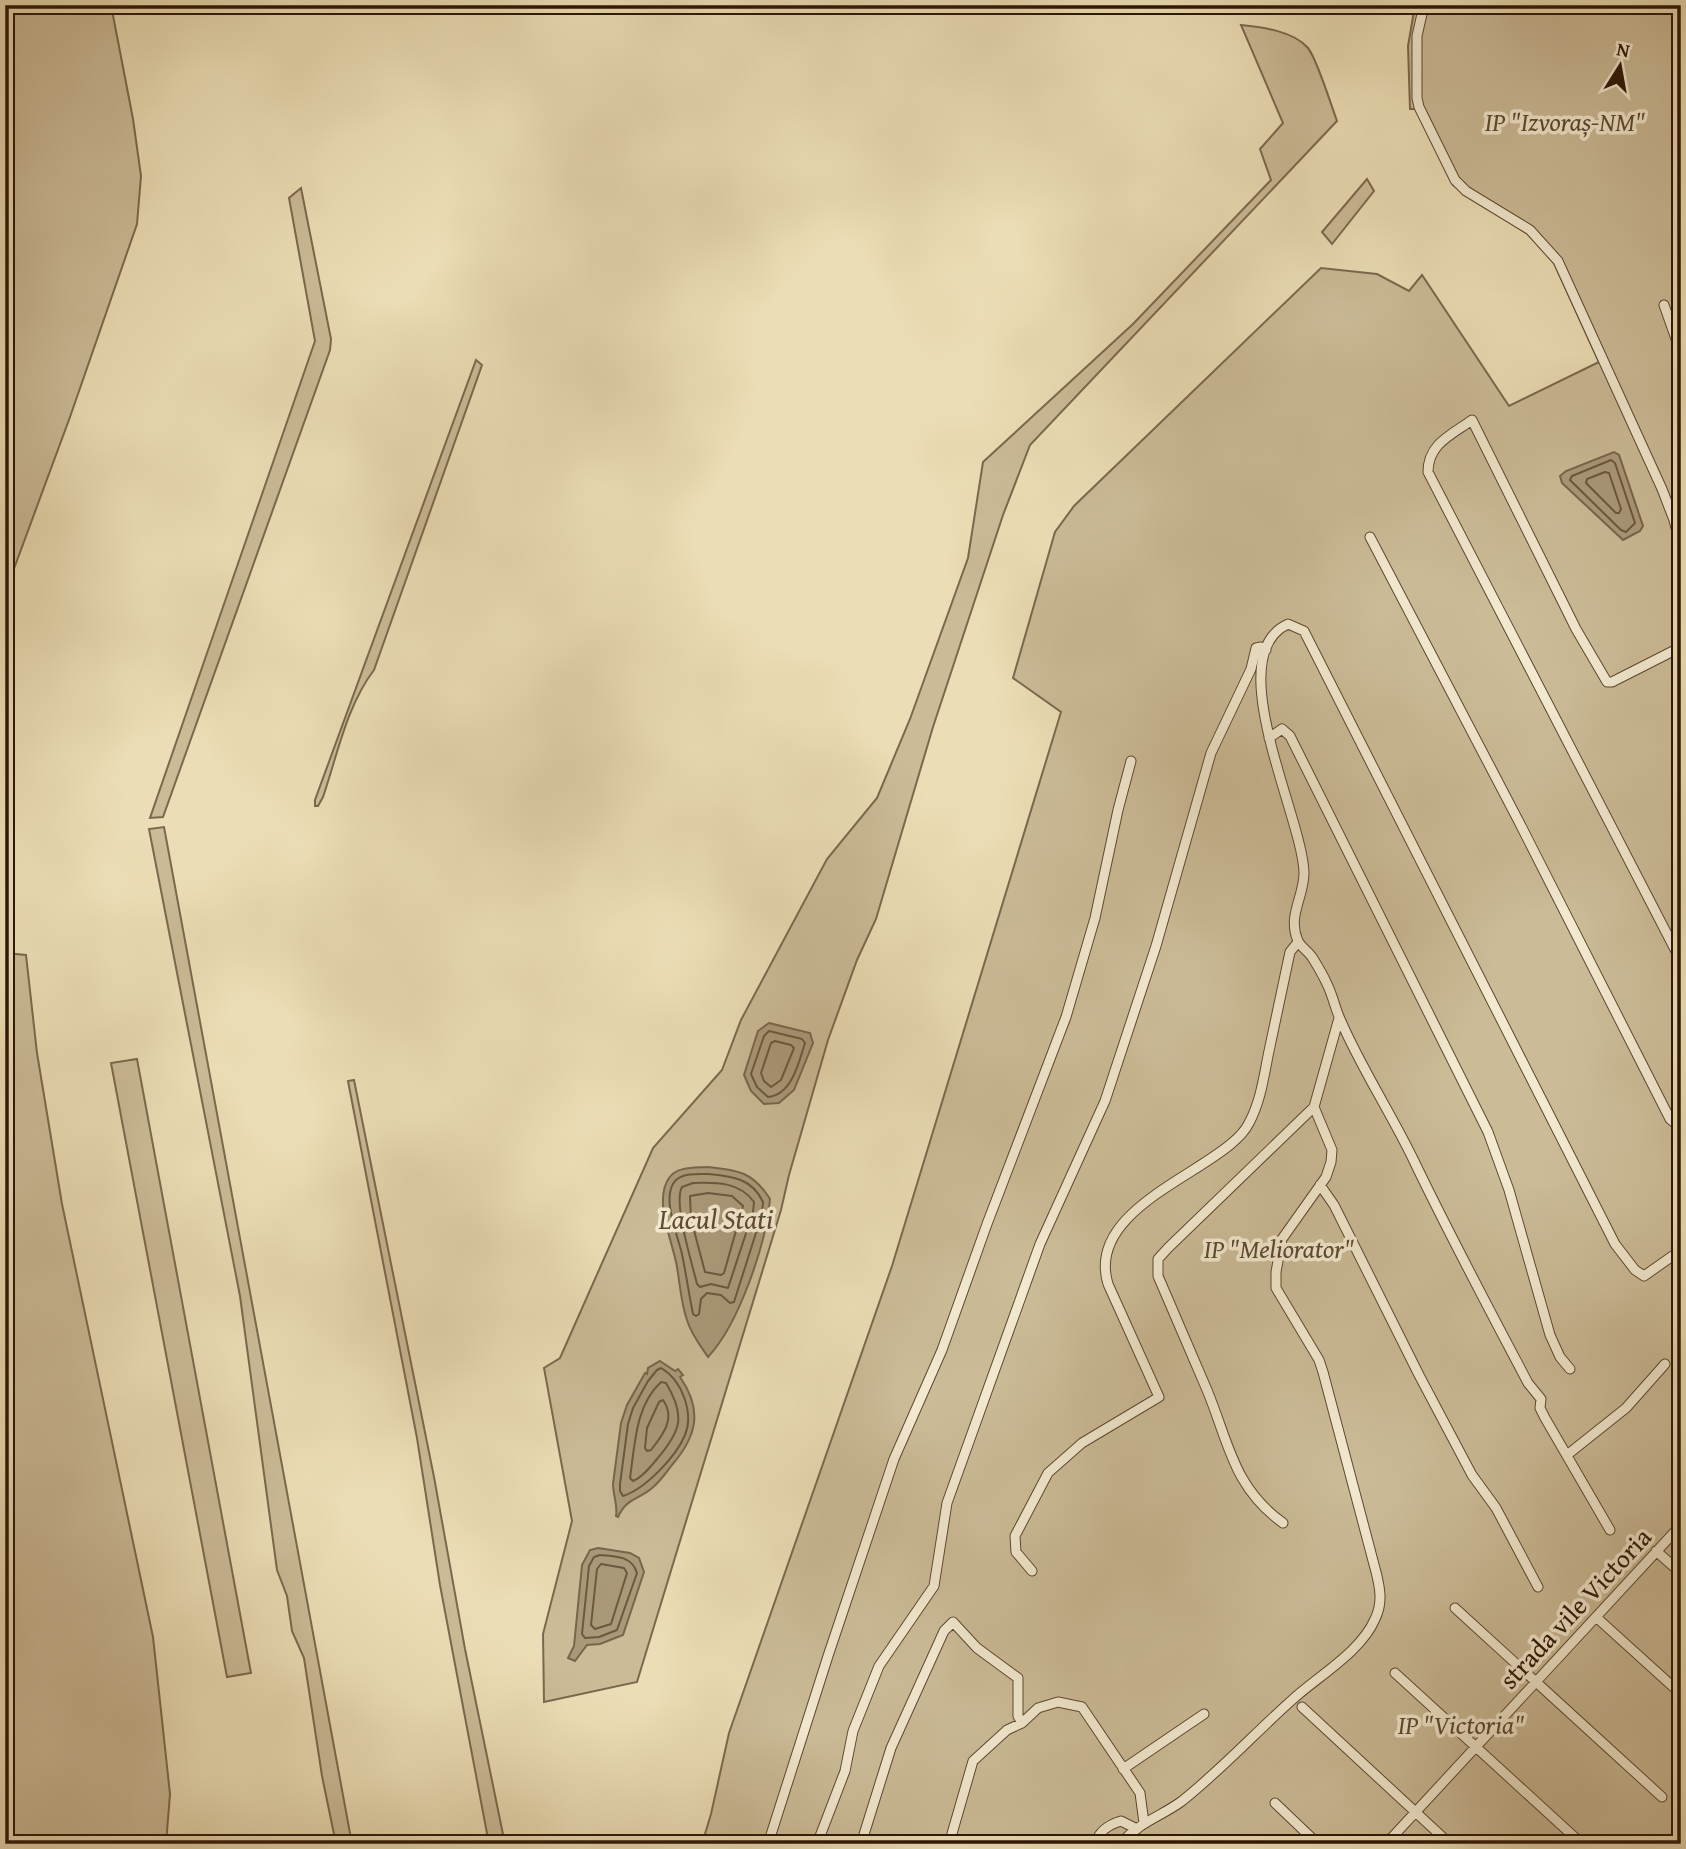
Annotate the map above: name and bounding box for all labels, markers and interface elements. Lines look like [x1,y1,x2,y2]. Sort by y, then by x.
north arrow [1584,32,1654,102]
text: N [1614,34,1632,64]
park label: IP "Izvoraș-NM" [1485,102,1645,141]
water label: Lacul Stati [658,1198,773,1239]
park label: IP "Meliorator" [1204,1229,1354,1268]
street label: strada vile Victoria [1490,1518,1661,1697]
park label: IP "Victoria" [1398,1705,1524,1744]

